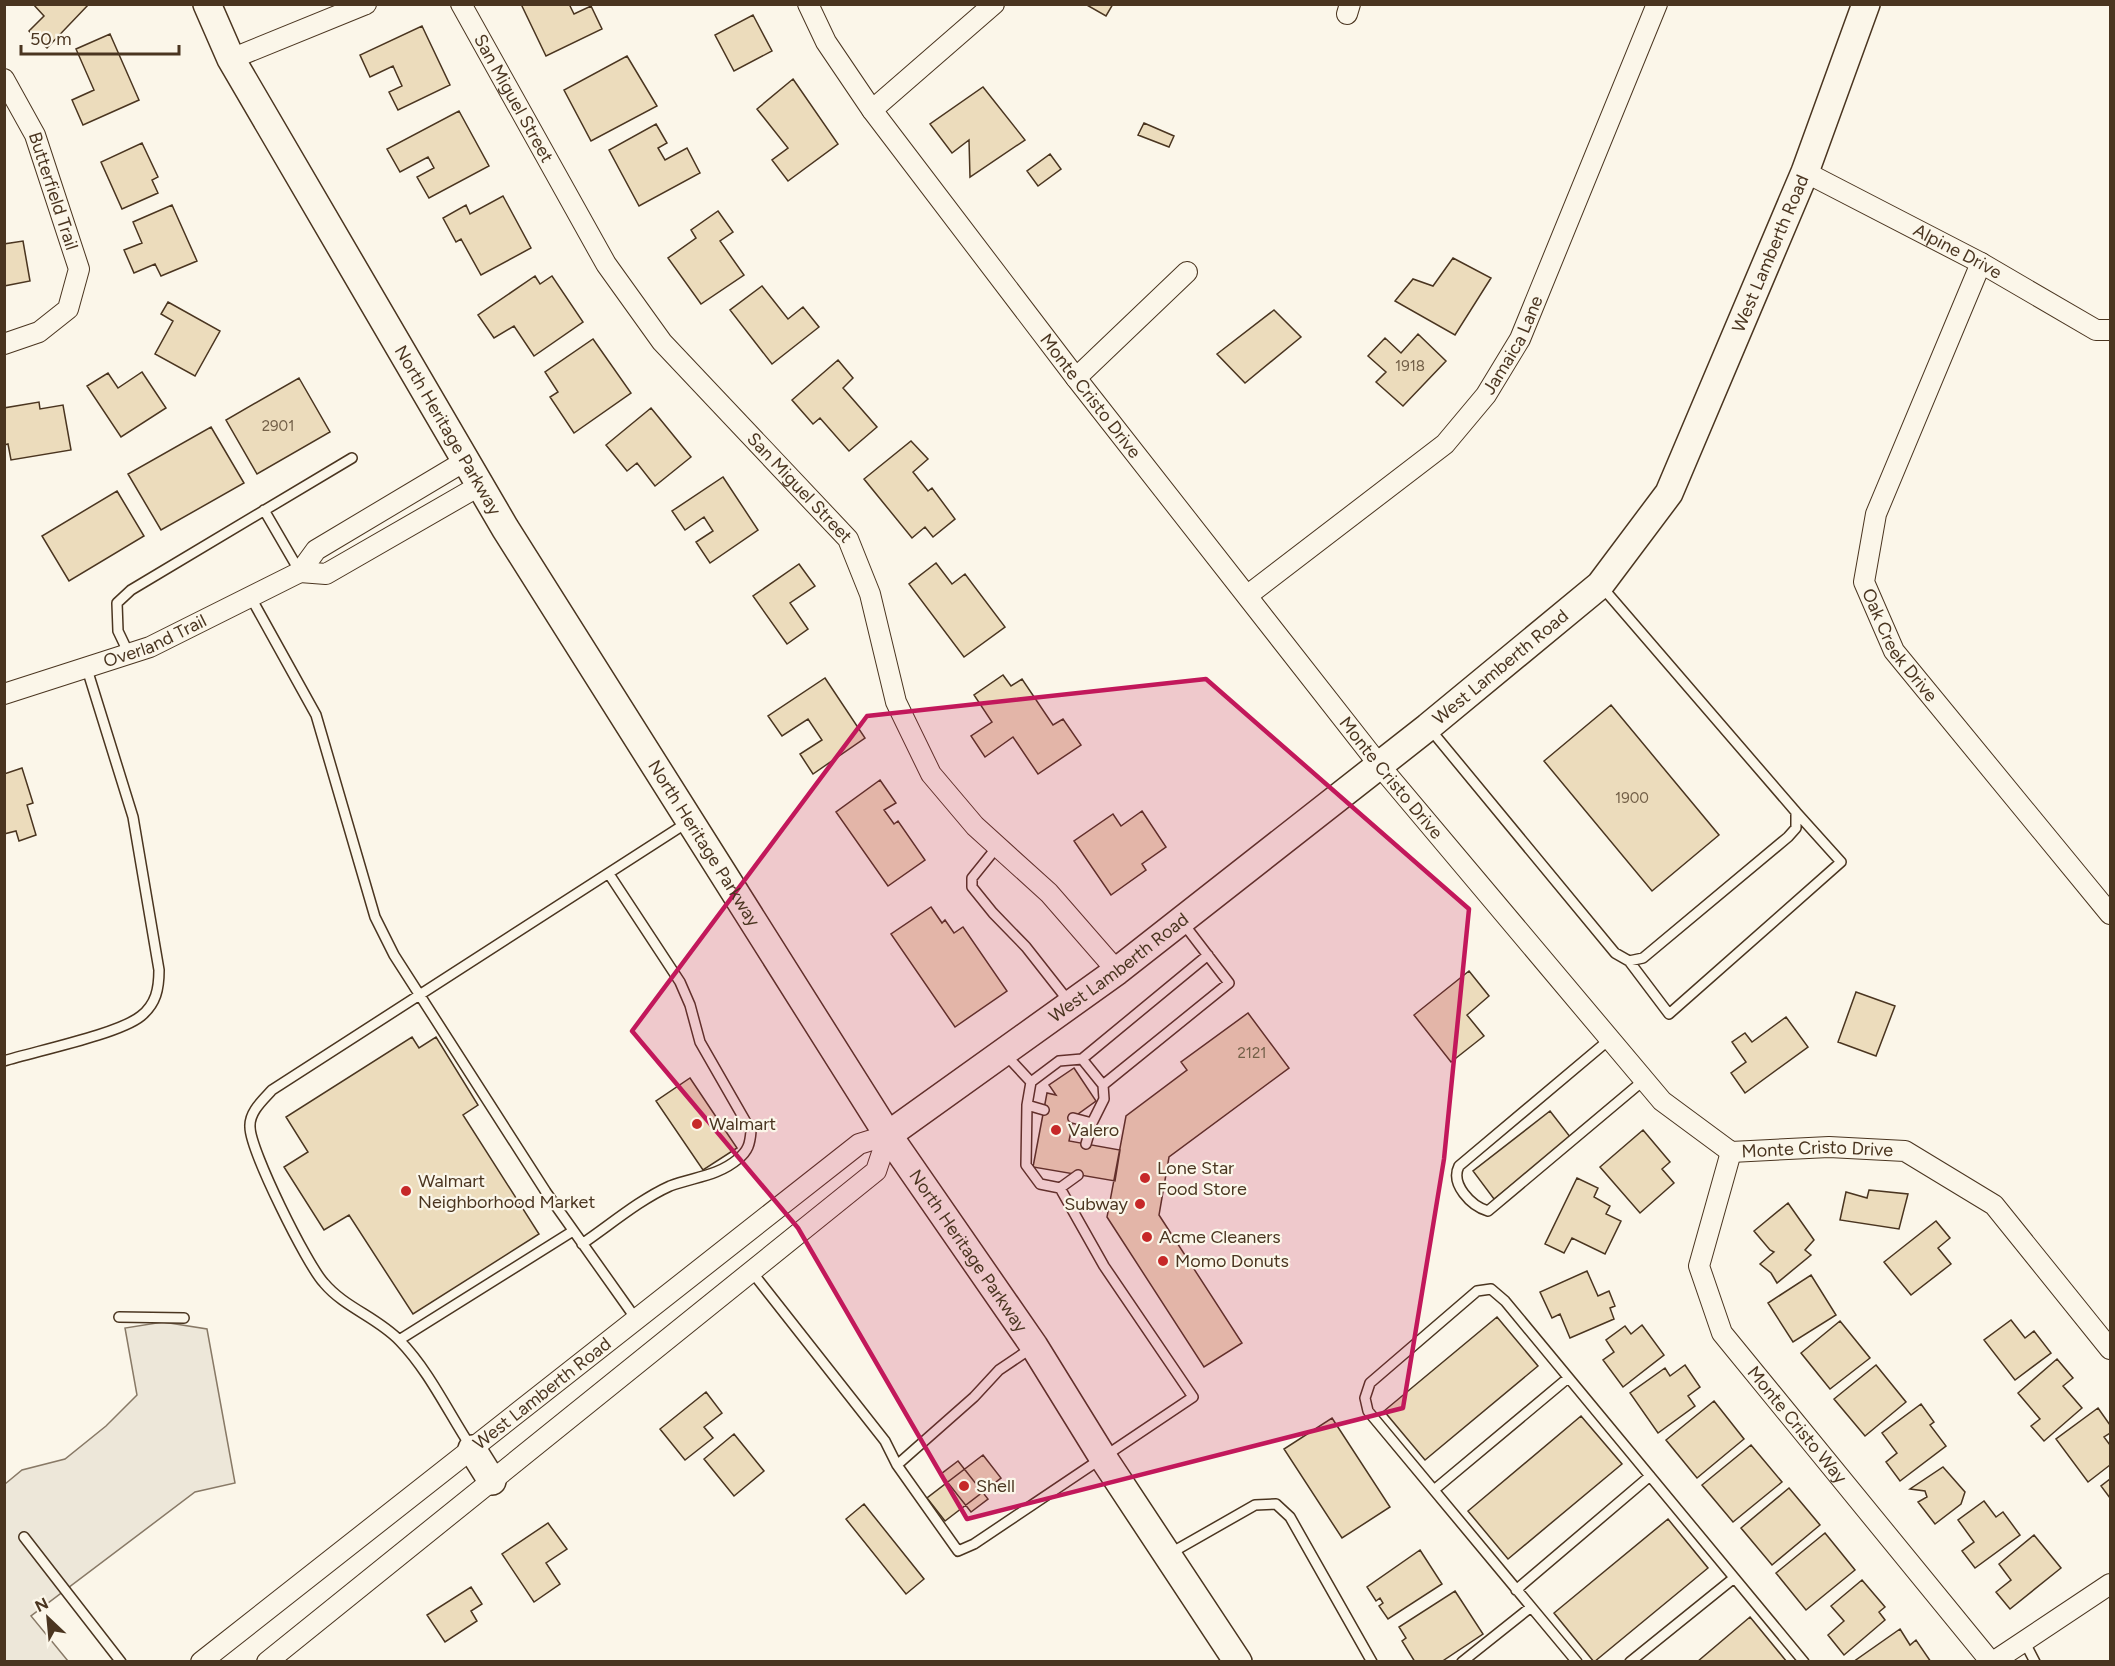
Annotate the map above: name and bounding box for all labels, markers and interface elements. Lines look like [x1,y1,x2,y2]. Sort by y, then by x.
scale bar [21,18,178,56]
text: 50 m [30,28,72,50]
street label: San Miguel Street [469,30,558,167]
street label: Butterfield Trail [24,129,83,253]
street label: West Lamberth Road [1727,171,1814,336]
street label: Alpine Drive [1910,219,2006,284]
street label: Jamaica Lane [1478,292,1548,399]
street label: Monte Cristo Drive [1035,329,1146,463]
street label: North Heritage Parkway [390,341,506,520]
house number: 1918 [1395,357,1425,375]
house number: 2901 [262,417,294,435]
street label: San Miguel Street [742,428,857,547]
street label: Oak Creek Drive [1857,585,1942,706]
street label: West Lamberth Road [1428,605,1573,729]
street label: Overland Trail [101,610,210,672]
street label: Monte Cristo Drive [1334,712,1448,844]
street label: North Heritage Parkway [643,756,765,931]
house number: 1900 [1615,789,1649,807]
street label: West Lamberth Road [1045,908,1193,1027]
house number: 2121 [1237,1044,1267,1062]
place label: Walmart [709,1113,776,1135]
marker: Walmart [690,1117,704,1131]
place label: Valero [1068,1119,1119,1141]
marker: Valero [1049,1123,1063,1137]
street label: Monte Cristo Drive [1741,1136,1894,1162]
place label: Lone Star Food Store [1157,1157,1247,1200]
street label: North Heritage Parkway [904,1165,1033,1337]
place label: Walmart Neighborhood Market [418,1170,595,1213]
marker: Lone Star Food Store [1138,1171,1152,1185]
marker: Walmart Neighborhood Market [399,1184,413,1198]
place label: Subway [1064,1193,1129,1215]
marker: Subway [1133,1197,1147,1211]
place label: Acme Cleaners [1159,1226,1281,1248]
marker: Acme Cleaners [1140,1230,1154,1244]
place label: Momo Donuts [1175,1250,1289,1272]
marker: Momo Donuts [1156,1254,1170,1268]
street label: West Lamberth Road [469,1333,615,1455]
street label: Monte Cristo Way [1743,1362,1852,1489]
place label: Shell [976,1475,1015,1497]
marker: Shell [957,1479,971,1493]
north arrow [18,1588,78,1648]
text: N [32,1594,51,1616]

